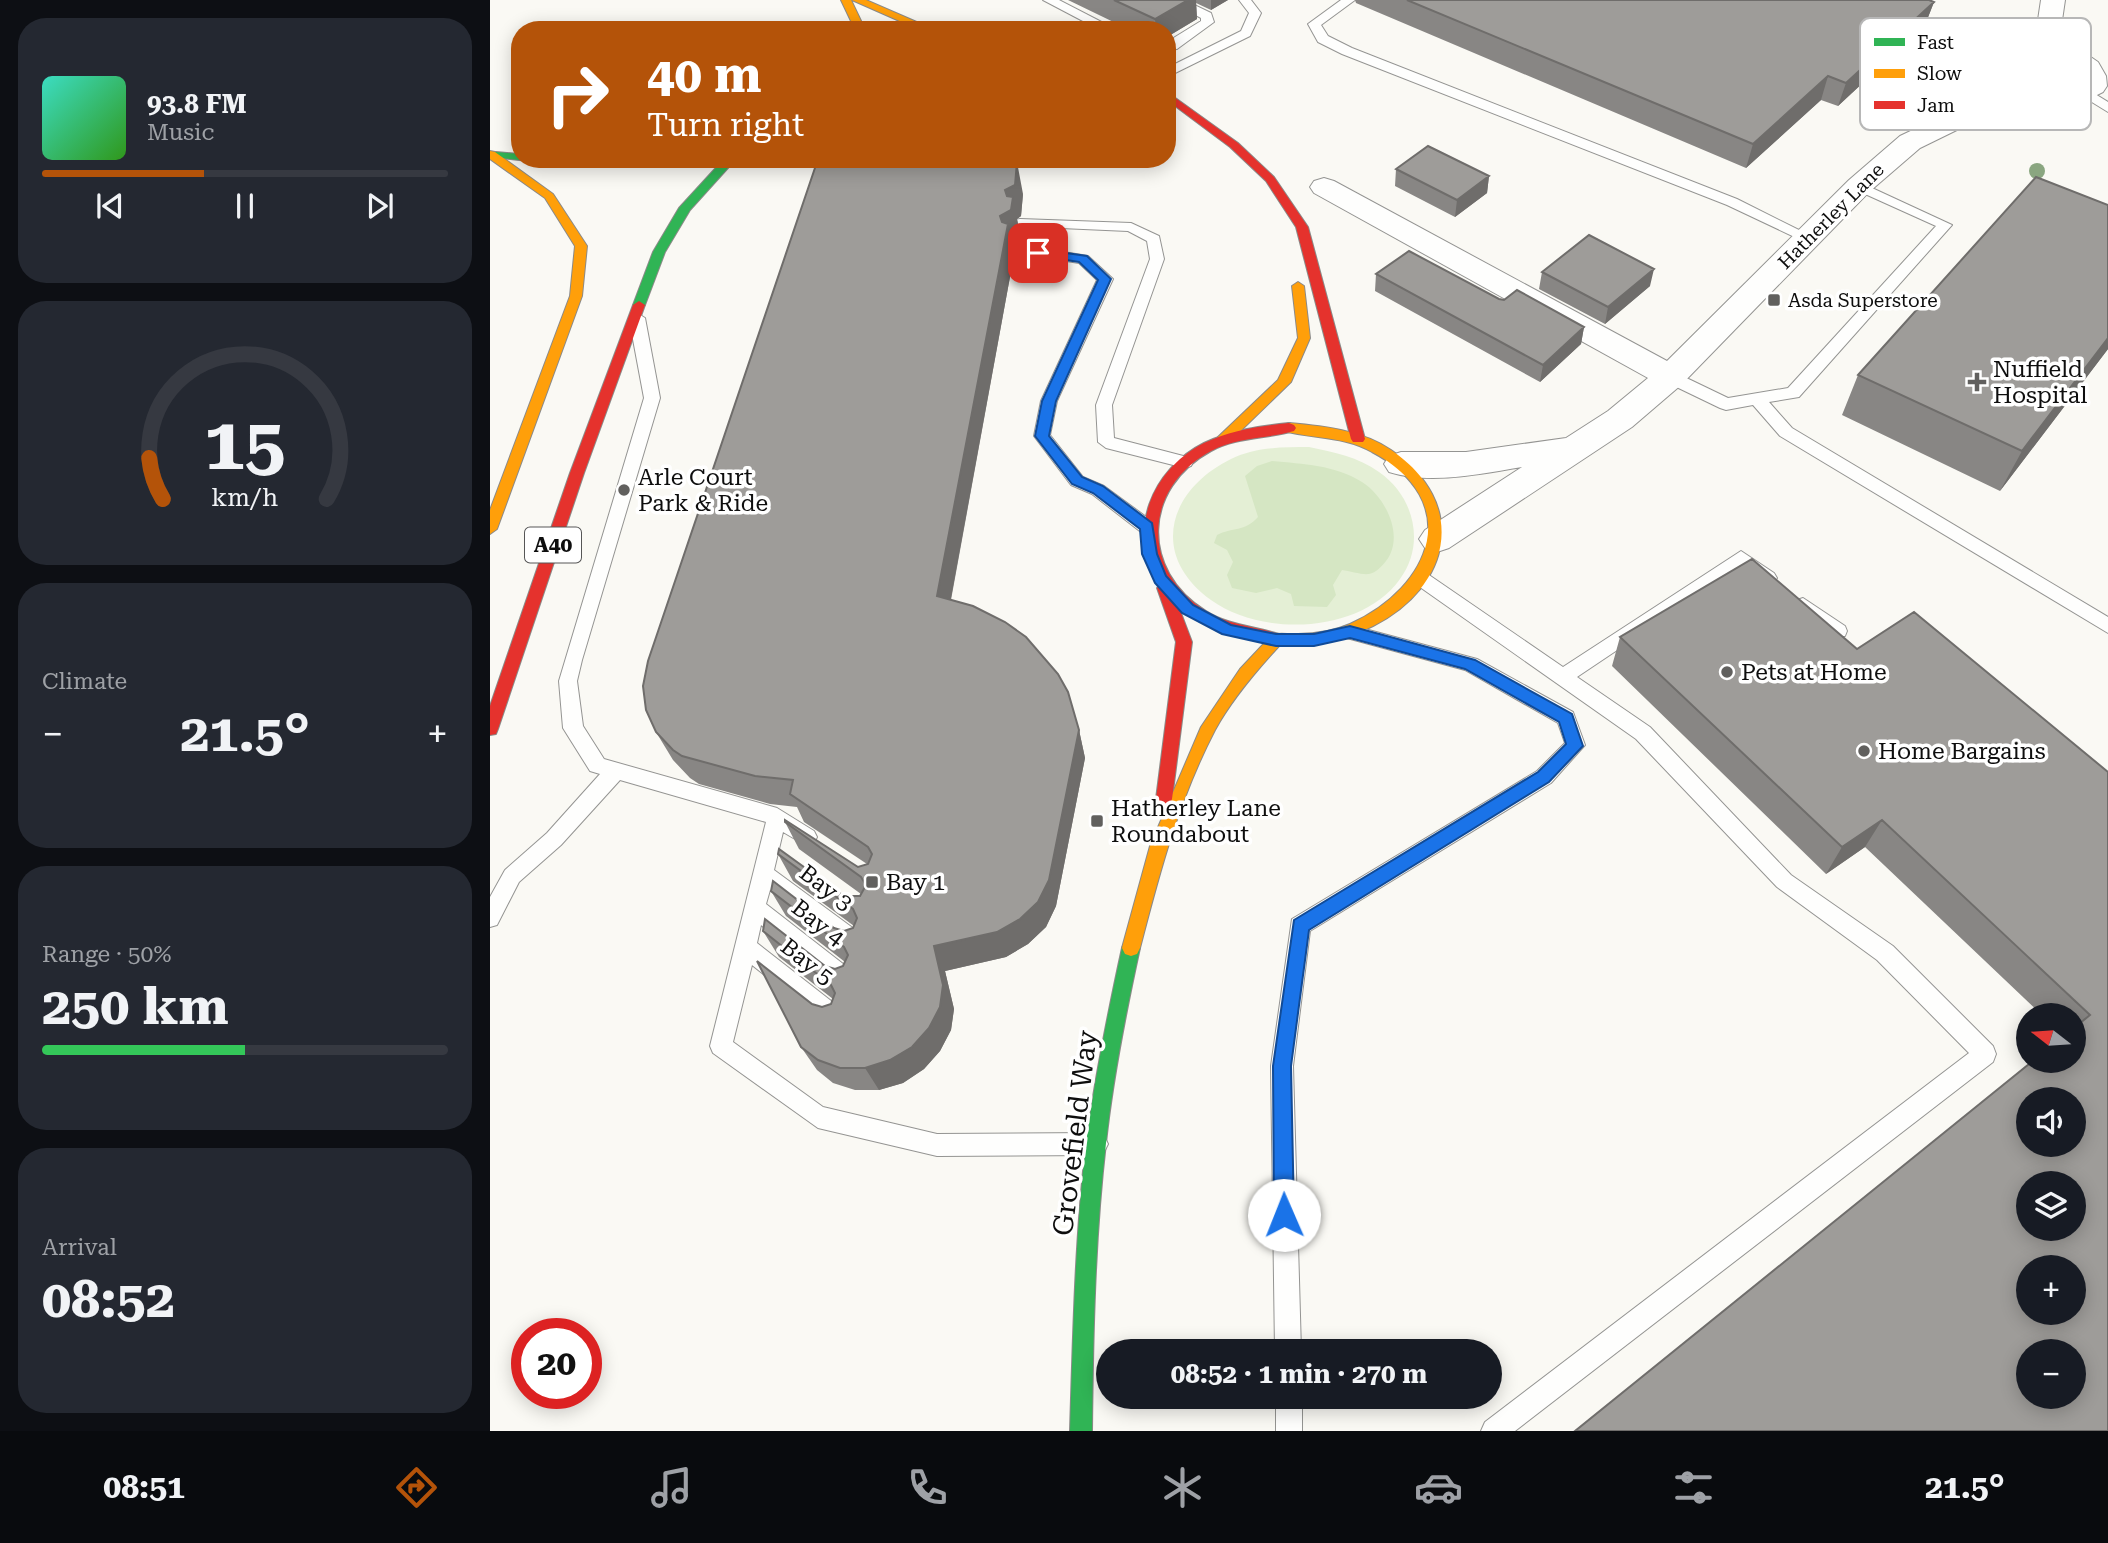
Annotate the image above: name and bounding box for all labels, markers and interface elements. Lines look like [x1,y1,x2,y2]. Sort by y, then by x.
legend [1860,18,2091,130]
text: Fast [1917,31,1954,54]
text: 40 m [647,47,762,104]
icon: right [532,49,623,140]
text: Slow [1917,62,1962,85]
text: 93.8 FM [147,89,247,119]
text: Jam [1917,94,1955,117]
text: Turn right [647,106,804,144]
text: Music [147,119,214,146]
street label: Hatherley Lane [1773,158,1889,274]
icon: previous [91,187,129,225]
icon: pause [226,187,264,225]
icon: next [361,187,399,225]
pin [1008,223,1068,283]
icon: arrive [1019,234,1057,272]
place label: Asda Superstore [1788,289,1938,312]
marker: Asda Superstore [1766,292,1782,308]
place label: Nuffield Hospital [1993,356,2087,409]
marker: Nuffield Hospital [1967,372,1987,392]
text: 15 [204,402,286,487]
place label: Arle Court Park & Ride [638,464,768,517]
marker: Arle Court Park & Ride [616,482,632,498]
text: km/h [212,483,278,512]
road number: A40 [525,528,581,562]
place label: Pets at Home [1741,659,1887,686]
marker: Pets at Home [1719,664,1735,680]
text: Climate [42,668,127,695]
text: 21.5° [180,703,310,764]
text: − [42,712,63,756]
text: + [427,712,448,756]
place label: Home Bargains [1878,738,2046,765]
marker: Home Bargains [1856,743,1872,759]
place label: Hatherley Lane Roundabout [1111,795,1281,848]
marker: Hatherley Lane Roundabout [1089,813,1105,829]
street label: Bay 3 [794,859,858,917]
place label: Bay 1 [886,869,945,896]
marker: Bay 1 [864,874,880,890]
street label: Bay 4 [786,894,850,952]
street label: Bay 5 [775,933,839,991]
text: Range · 50% [42,941,171,968]
text: 250 km [42,976,229,1037]
north arrow [2016,1003,2086,1073]
map controls [2016,1003,2086,1409]
street label: Grovefield Way [1046,1028,1104,1238]
button: sound [2016,1087,2086,1157]
button: layers [2016,1171,2086,1241]
position arrow [1247,1178,1321,1252]
text: Arrival [42,1234,117,1261]
button: + [2016,1255,2086,1325]
text: 08:52 [42,1269,175,1330]
speed limit sign: 20 [511,1318,602,1409]
button: − [2016,1339,2086,1409]
text: 08:52 · 1 min · 270 m [1171,1359,1427,1389]
icon: directions [392,1463,441,1512]
icon: music [647,1463,696,1512]
icon: phone [903,1463,952,1512]
icon: climate [1158,1463,1207,1512]
icon: car [1414,1463,1463,1512]
icon: filters [1669,1463,1718,1512]
text: 08:51 [103,1468,185,1506]
text: 21.5° [1925,1468,2005,1506]

